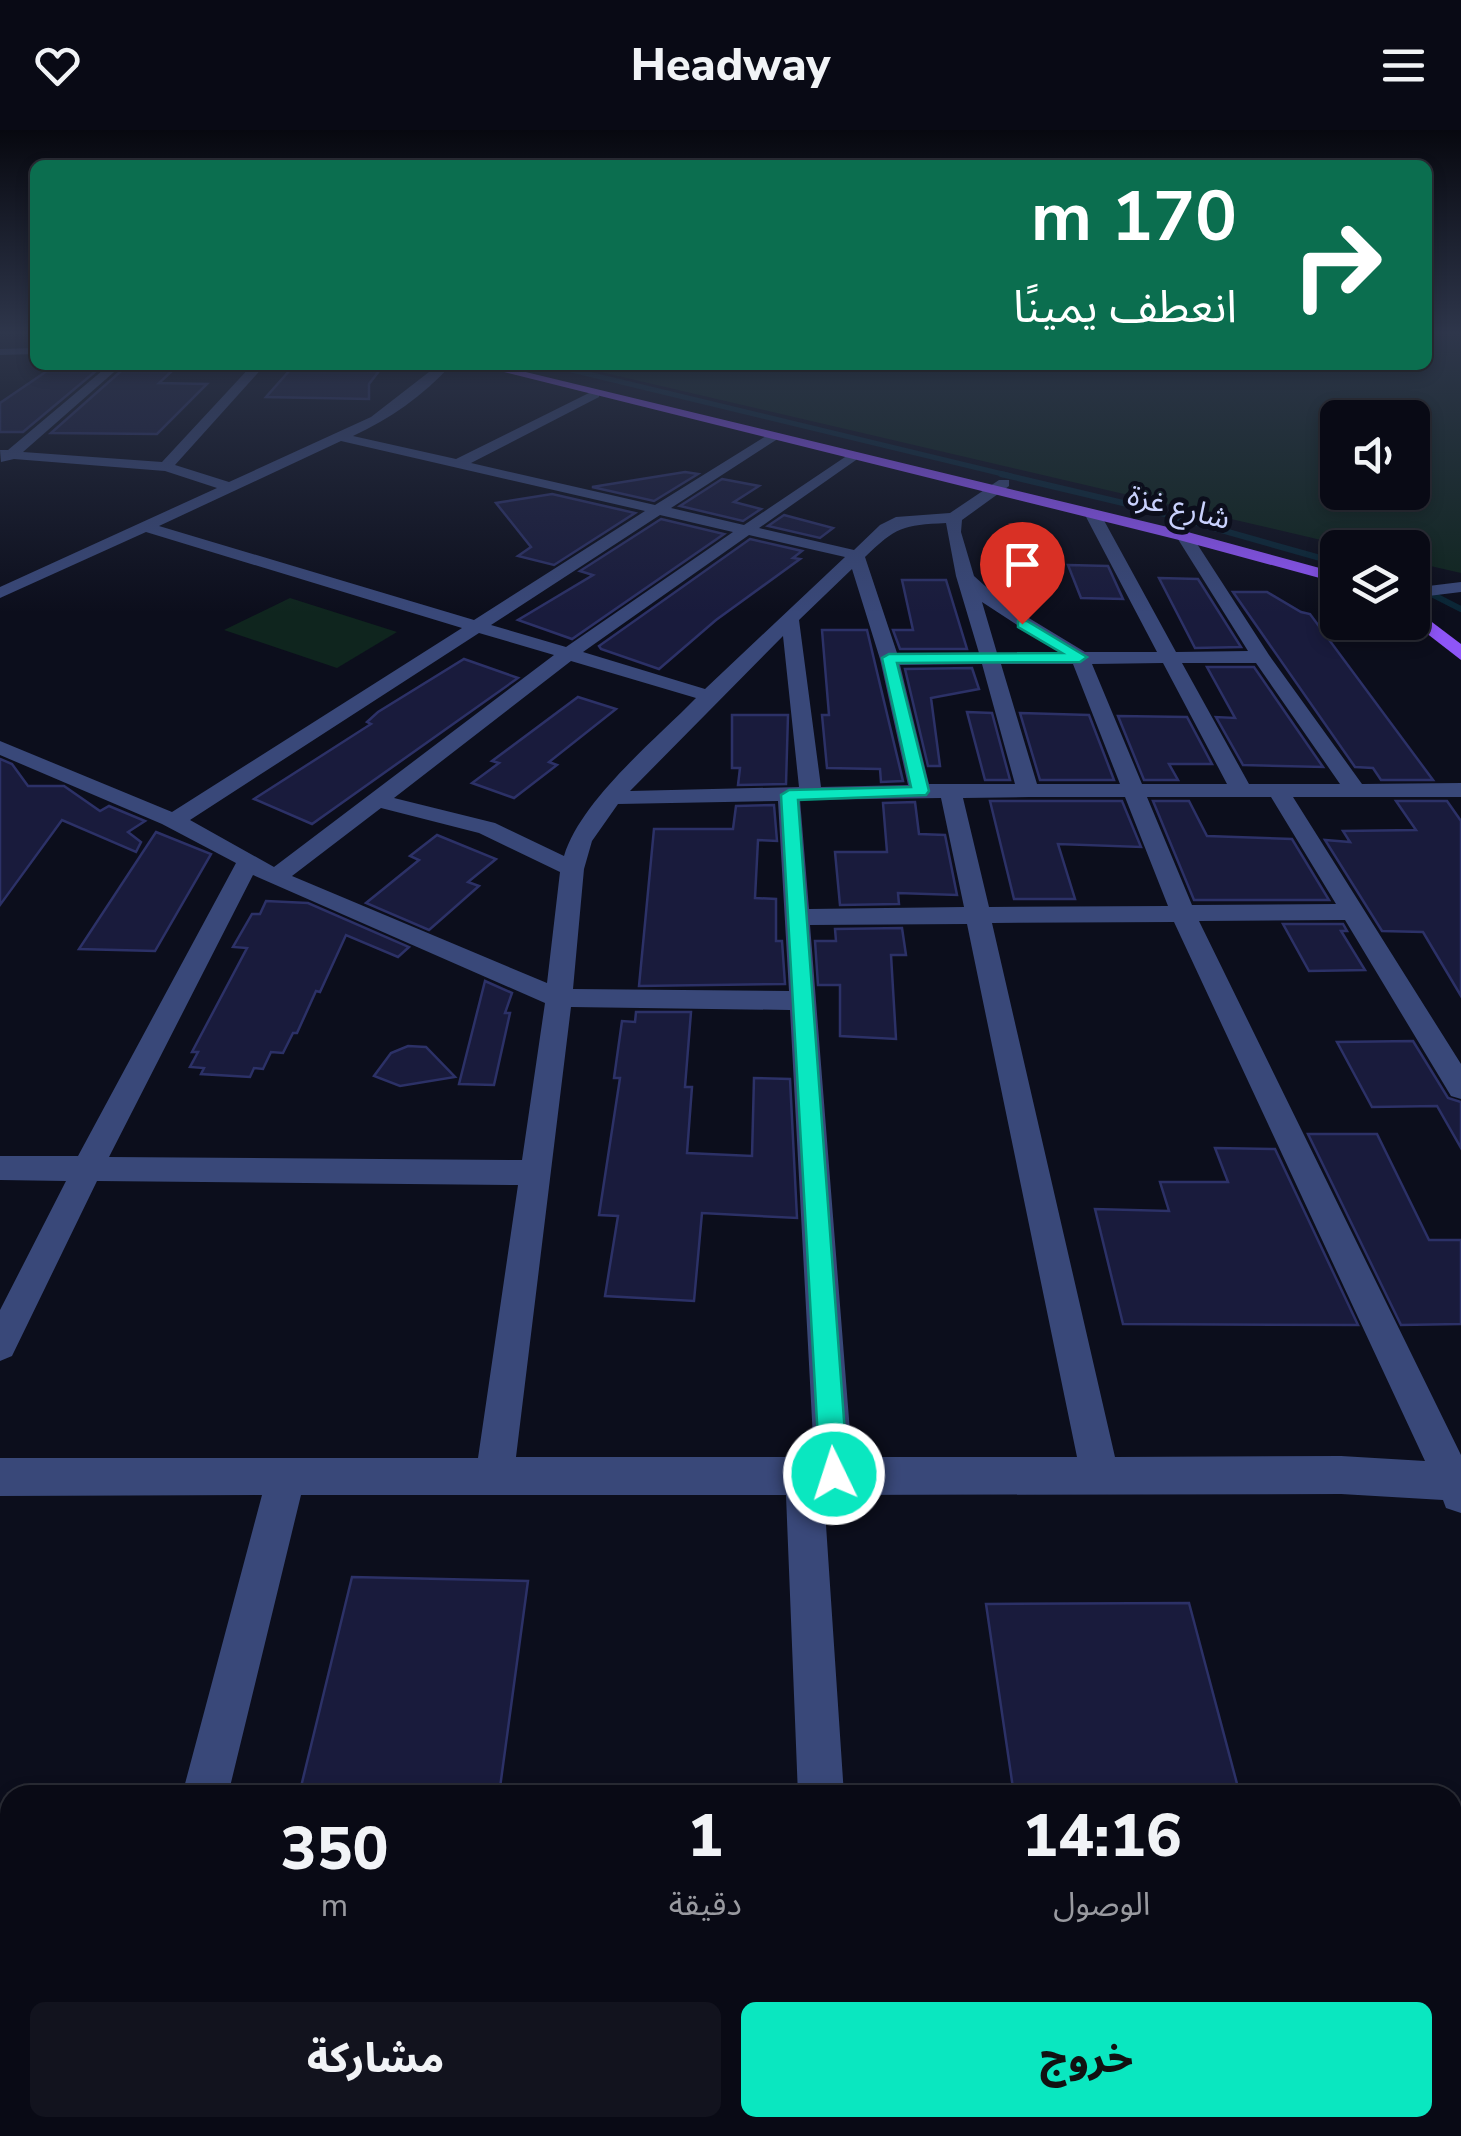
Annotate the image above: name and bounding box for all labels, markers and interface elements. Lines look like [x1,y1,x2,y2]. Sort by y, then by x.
text: Headway [631,35,830,96]
icon: heart [30,38,85,93]
icon: menu [1376,38,1431,93]
text: 170 m [1031,169,1237,265]
icon: right [1272,200,1402,330]
text: انعطف يمينًا [1013,277,1237,338]
map controls [1320,400,1430,640]
button: sound [1320,400,1430,510]
street label: شارع غزة [1123,475,1234,541]
pin [980,522,1065,625]
button: layers [1320,530,1430,640]
icon: arrive [995,537,1050,592]
position arrow [782,1422,886,1526]
text: 1 [687,1795,723,1877]
text: 14:16 [1022,1795,1182,1877]
text: 350 [280,1808,388,1890]
text: دقيقة [669,1883,742,1926]
text: الوصول [1053,1883,1150,1926]
text: m [321,1884,348,1927]
button: مشاركة [30,2002,721,2117]
button: خروج [741,2002,1432,2117]

